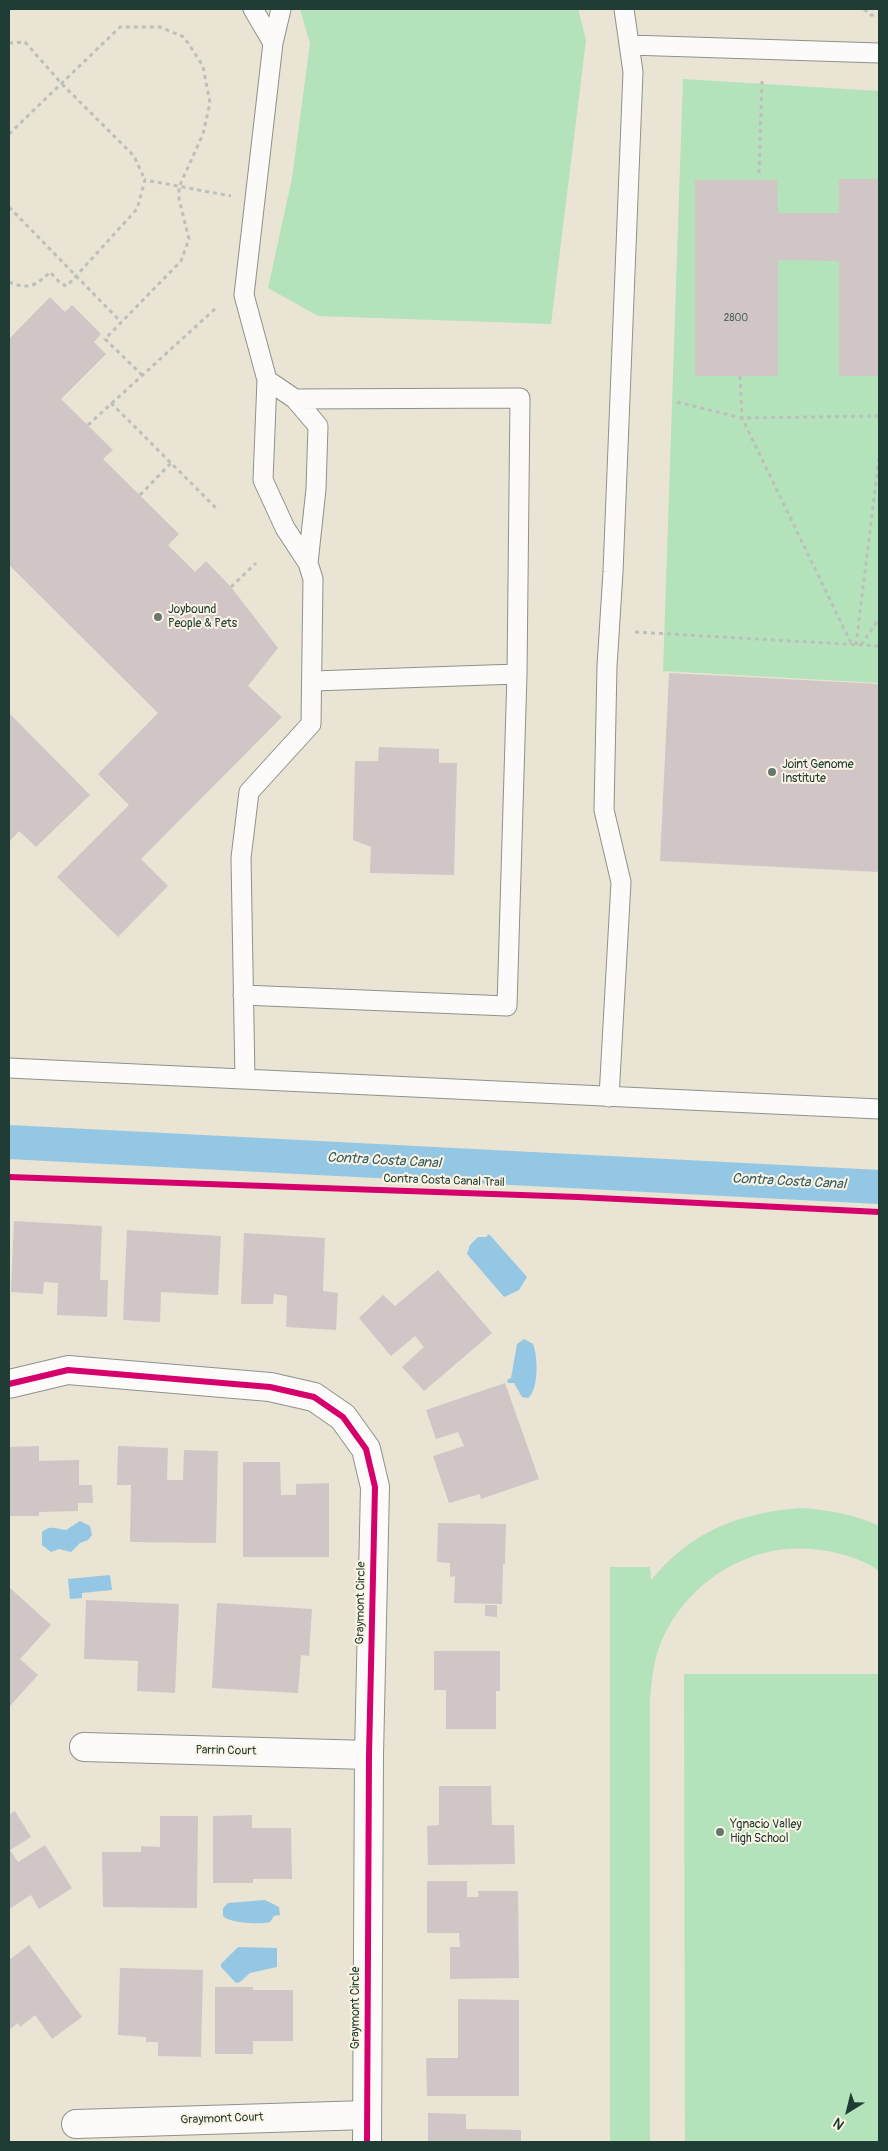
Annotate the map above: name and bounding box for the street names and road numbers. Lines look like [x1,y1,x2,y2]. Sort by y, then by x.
street label: Contra Costa Canal Trail [383,1172,505,1190]
street label: Graymont Circle [353,1562,369,1644]
street label: Parrin Court [196,1743,256,1759]
street label: Graymont Circle [349,1967,363,2049]
street label: Graymont Court [180,2110,264,2128]

